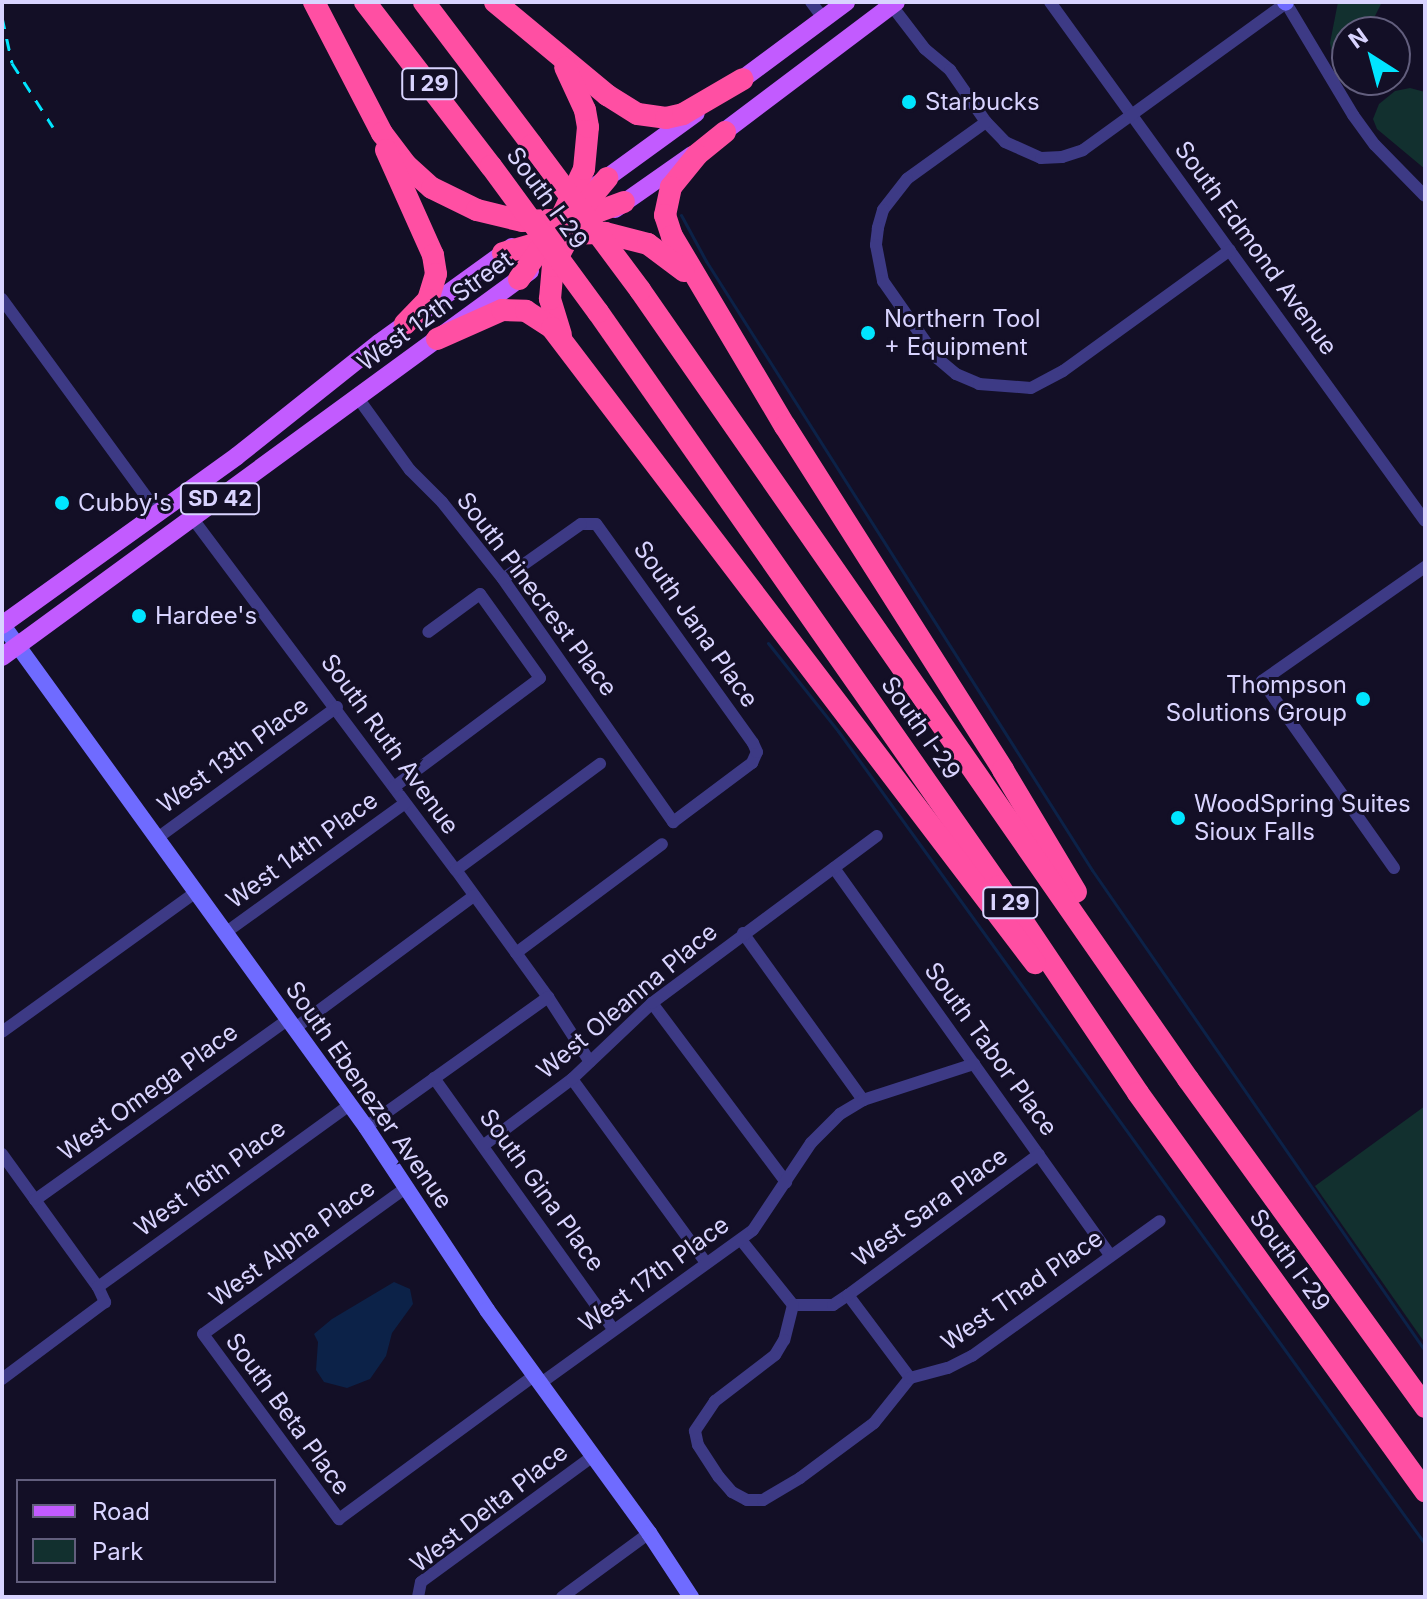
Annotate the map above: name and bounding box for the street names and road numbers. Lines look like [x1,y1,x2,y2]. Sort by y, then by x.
road number: I 29 [401,66,457,102]
street label: South Edmond Avenue [1169,135,1343,361]
street label: South I-29 [500,141,594,255]
street label: West 12th Street [352,245,518,377]
road number: SD 42 [178,481,262,517]
street label: South Pinecrest Place [451,486,623,702]
street label: South Jana Place [628,535,764,713]
street label: South Ruth Avenue [315,648,465,840]
street label: South I-29 [875,671,967,785]
street label: West 13th Place [152,691,314,819]
street label: West 14th Place [221,785,383,915]
road number: I 29 [982,885,1038,921]
street label: West Oleanna Place [531,917,723,1085]
street label: South Tabor Place [918,957,1064,1141]
street label: South Ebenezer Avenue [280,976,458,1214]
street label: West Omega Place [53,1017,243,1167]
street label: South Gina Place [474,1103,610,1277]
street label: West 16th Place [129,1114,291,1242]
street label: West Sara Place [847,1141,1013,1273]
street label: West Alpha Place [204,1173,380,1313]
street label: South I-29 [1243,1203,1337,1317]
street label: West 17th Place [573,1210,735,1338]
street label: West Thad Place [936,1224,1108,1356]
street label: South Beta Place [220,1327,356,1501]
street label: West Delta Place [405,1438,573,1578]

